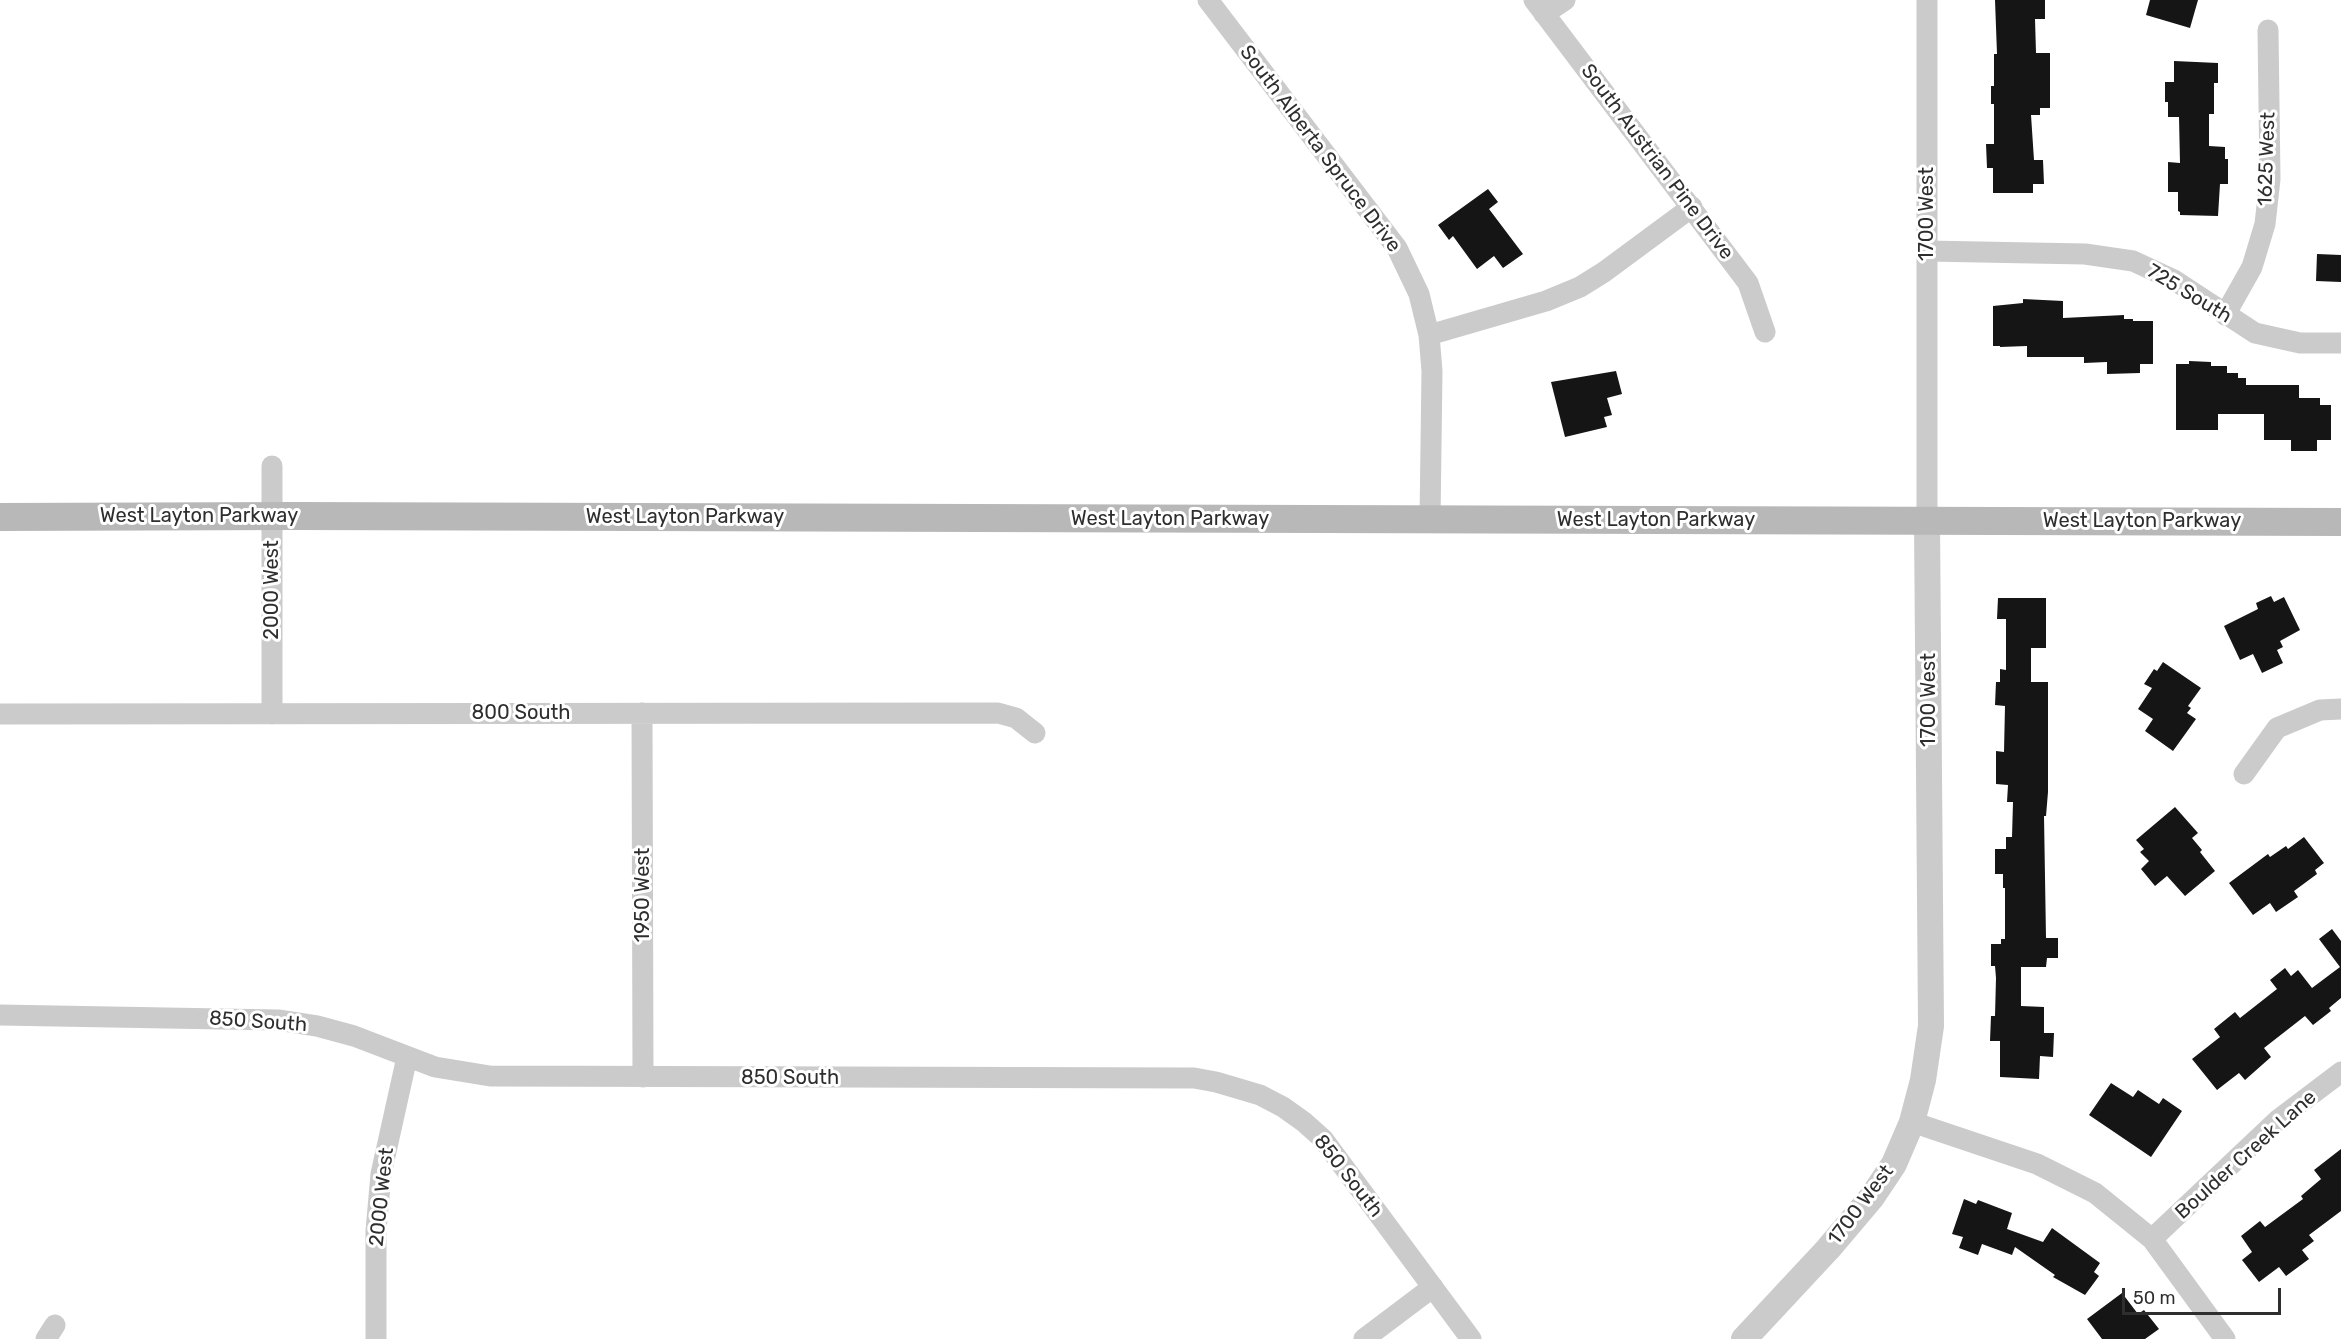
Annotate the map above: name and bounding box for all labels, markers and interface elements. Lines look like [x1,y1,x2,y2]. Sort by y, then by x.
street label: South Alberta Spruce Drive [1234,41,1406,257]
street label: South Austrian Pine Drive [1576,59,1738,265]
street label: 1625 West [2253,112,2281,206]
street label: 1700 West [1915,167,1939,261]
street label: 725 South [2142,259,2236,329]
street label: West Layton Parkway [100,504,298,528]
street label: West Layton Parkway [586,505,784,529]
street label: West Layton Parkway [1071,507,1269,531]
street label: West Layton Parkway [1557,508,1755,532]
street label: West Layton Parkway [2043,509,2241,533]
street label: 2000 West [260,540,284,640]
street label: 1700 West [1917,653,1941,747]
street label: 800 South [472,701,570,725]
street label: 1950 West [631,848,655,942]
street label: 850 South [208,1007,308,1037]
street label: 850 South [741,1066,839,1090]
street label: Boulder Creek Lane [2171,1085,2321,1225]
street label: 850 South [1308,1130,1388,1222]
street label: 2000 West [365,1146,399,1248]
street label: 1700 West [1823,1160,1899,1250]
scale bar [2125,1276,2284,1314]
text: 50 m [2133,1287,2176,1309]

